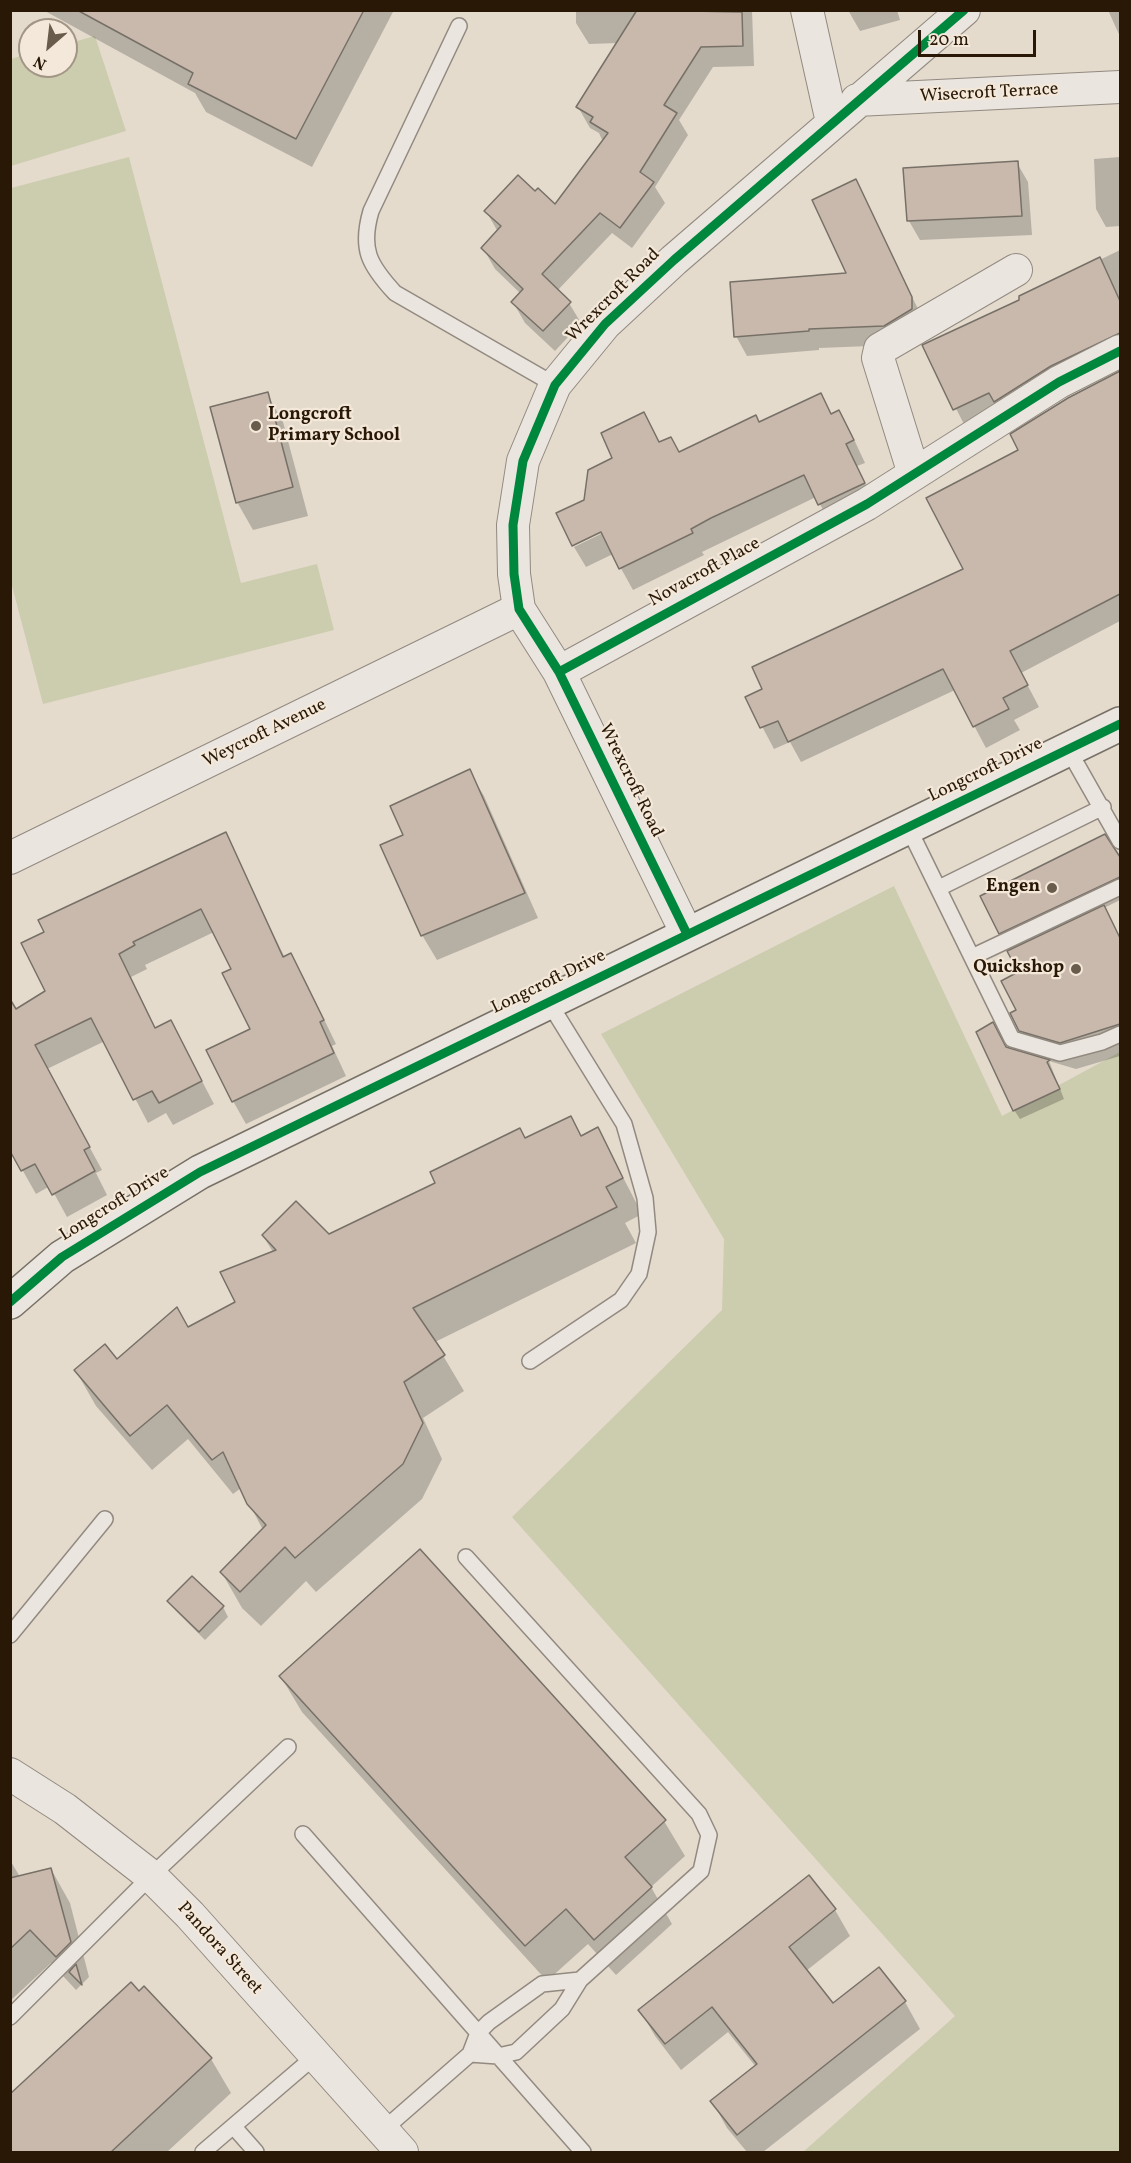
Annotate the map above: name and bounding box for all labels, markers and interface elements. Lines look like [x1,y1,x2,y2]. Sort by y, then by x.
north arrow [18,18,78,78]
scale bar [921,18,1040,56]
text: 20 m [929,28,969,53]
text: N [30,50,51,75]
street label: Wisecroft Terrace [919,80,1059,108]
street label: Wrexcroft Road [563,245,665,347]
place label: Longcroft Primary School [268,405,400,448]
marker: Longcroft Primary School [249,419,263,433]
street label: Novacroft Place [646,534,764,612]
street label: Weycroft Avenue [200,695,330,773]
street label: Wrexcroft Road [593,721,667,841]
street label: Longcroft Drive [925,734,1047,808]
place label: Engen [986,877,1040,899]
marker: Engen [1045,881,1059,895]
street label: Longcroft Drive [488,946,610,1020]
place label: Quickshop [973,958,1064,980]
marker: Quickshop [1069,962,1083,976]
street label: Longcroft Drive [56,1163,174,1247]
street label: Pandora Street [172,1898,266,2000]

